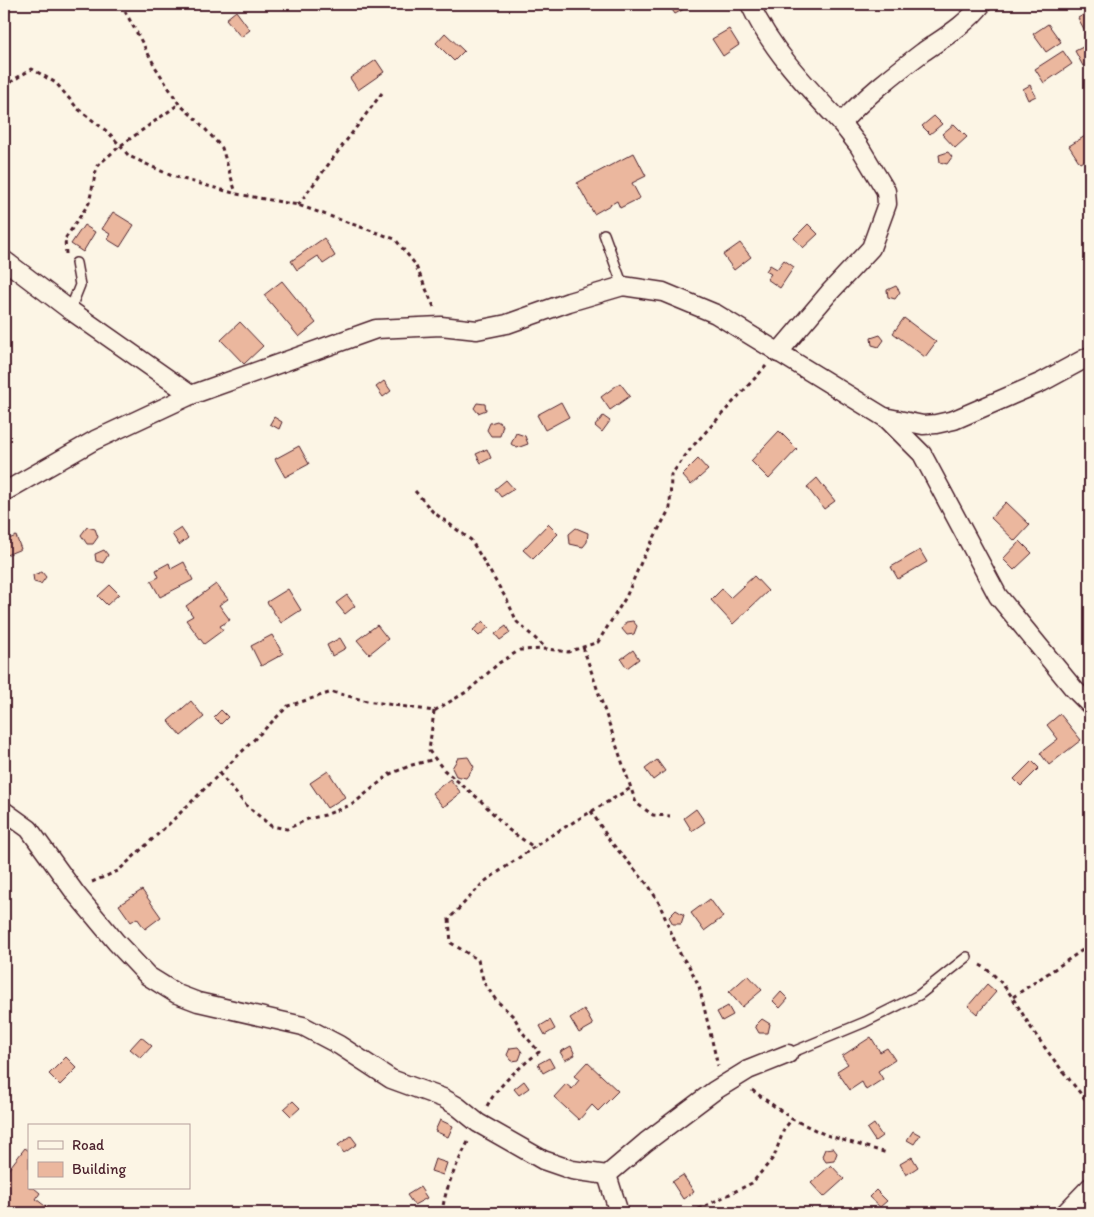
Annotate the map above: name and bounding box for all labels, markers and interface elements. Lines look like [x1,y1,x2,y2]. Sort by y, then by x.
legend [28,1124,190,1190]
text: Road [72,1136,105,1154]
text: Building [72,1160,126,1178]

